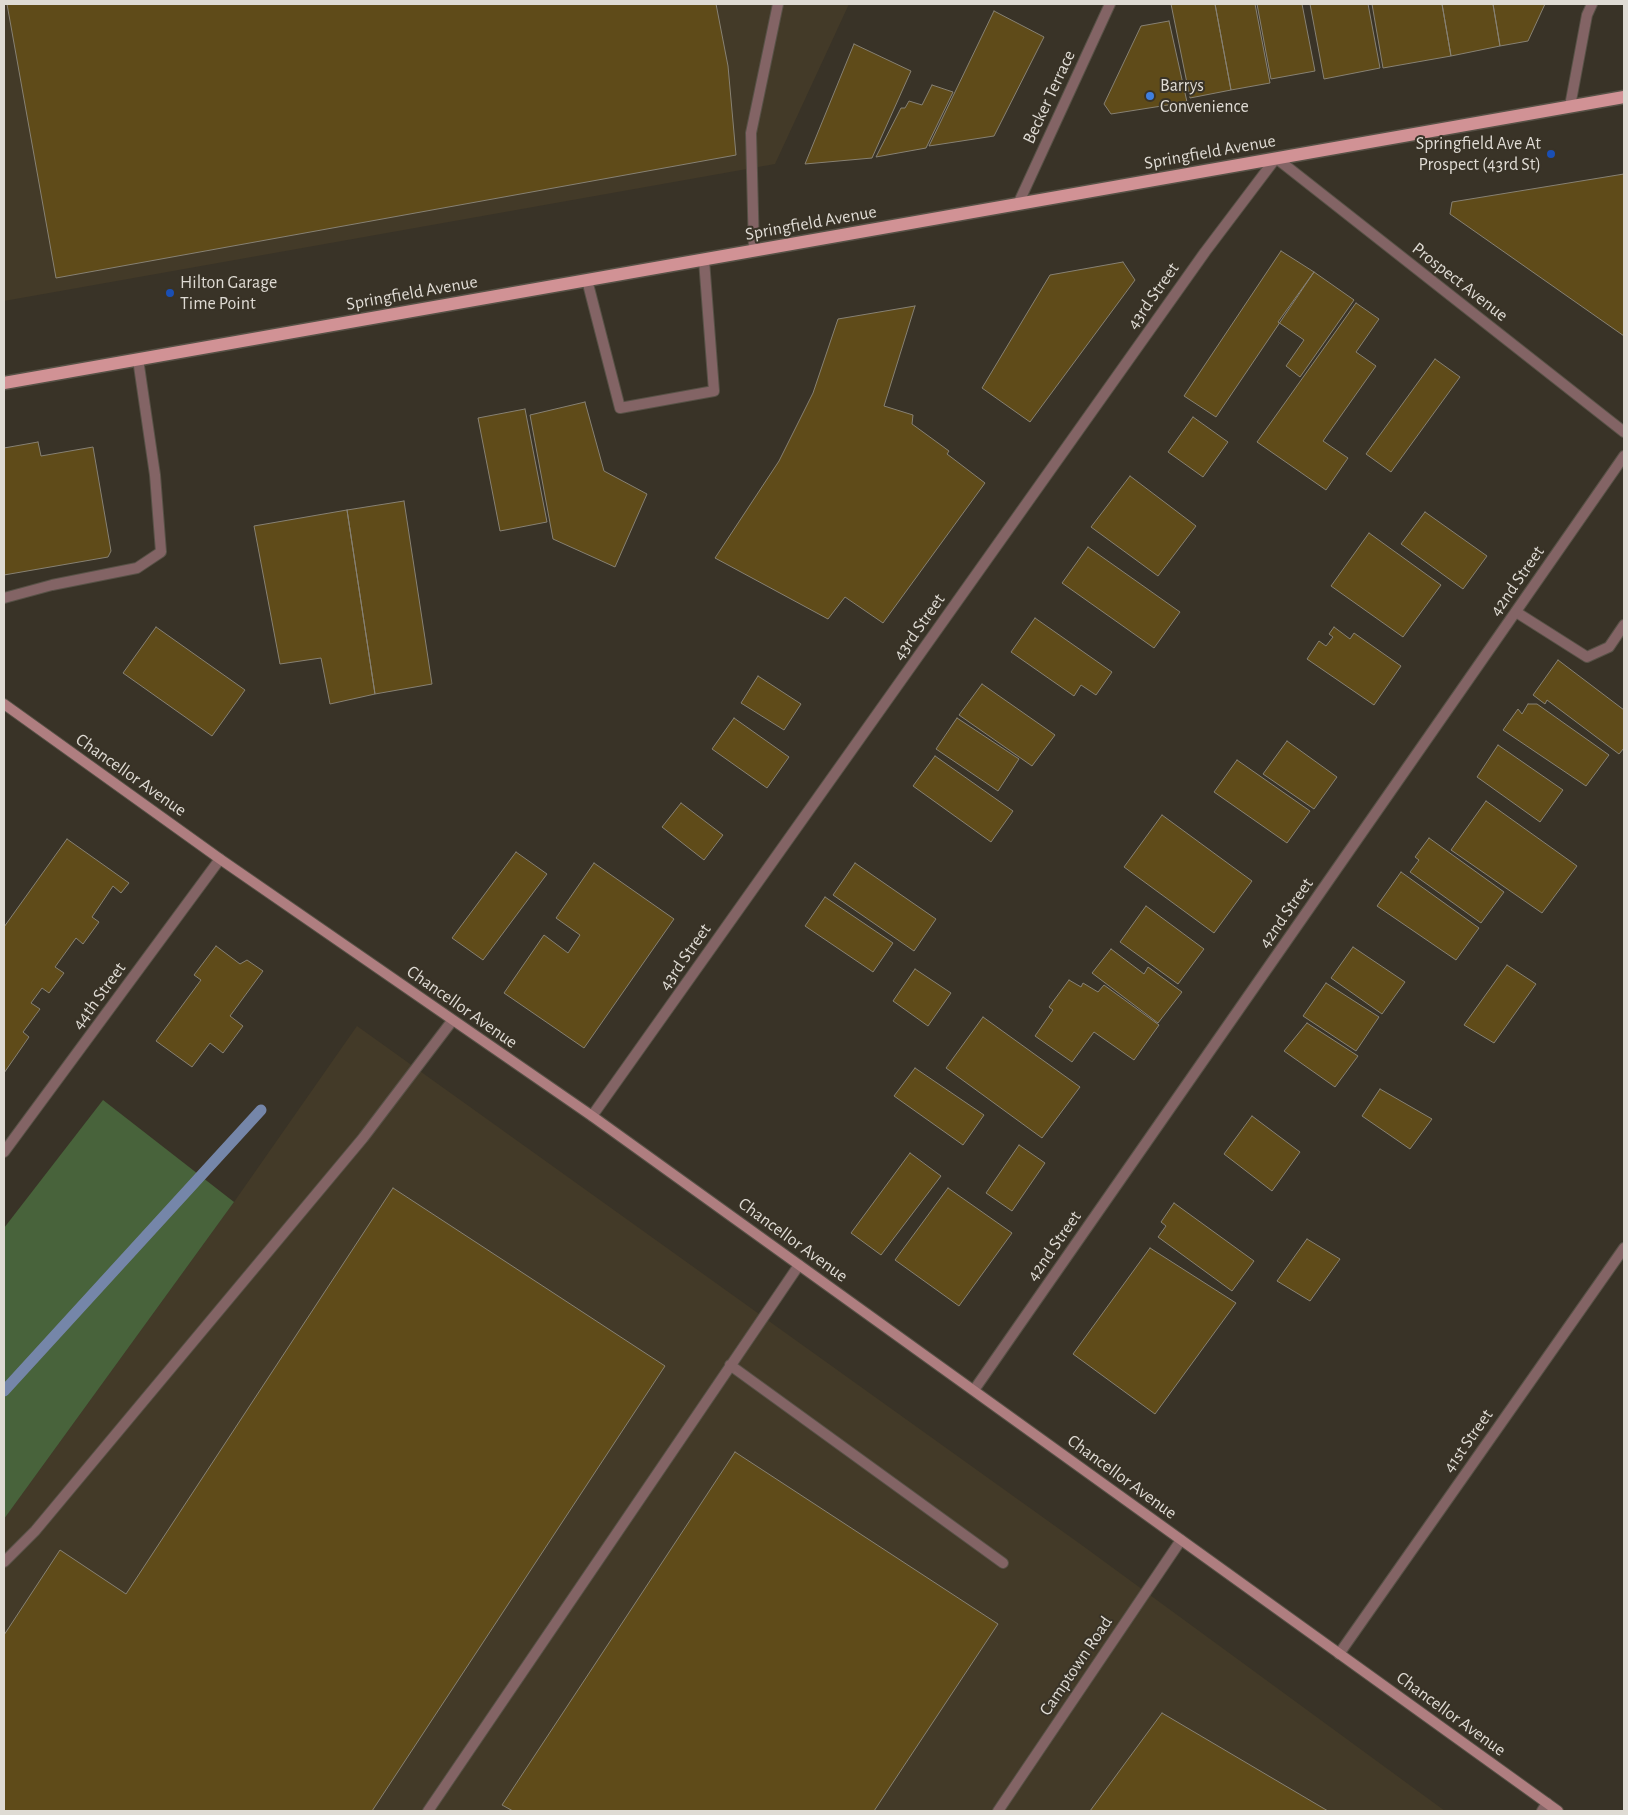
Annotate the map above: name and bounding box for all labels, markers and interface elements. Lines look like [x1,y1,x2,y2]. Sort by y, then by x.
street label: Becker Terrace [1018,47,1080,147]
place label: Barrys Convenience [1160,75,1249,118]
marker: Barrys Convenience [1144,90,1156,102]
street label: Springfield Avenue [1143,130,1277,174]
place label: Springfield Ave At Prospect (43rd St) [1416,133,1541,176]
marker: Springfield Ave At Prospect (43rd St) [1545,148,1557,160]
street label: Springfield Avenue [744,201,878,245]
street label: Prospect Avenue [1408,238,1512,326]
street label: 43rd Street [1122,258,1184,334]
street label: Springfield Avenue [345,271,479,315]
place label: Hilton Garage Time Point [180,272,277,314]
marker: Hilton Garage Time Point [164,287,176,299]
street label: 42nd Street [1485,542,1549,620]
street label: 43rd Street [888,589,950,665]
street label: Chancellor Avenue [71,729,191,821]
street label: 42nd Street [1254,874,1318,952]
street label: 43rd Street [654,919,716,995]
street label: 44th Street [67,958,131,1034]
street label: Chancellor Avenue [402,961,522,1053]
street label: Chancellor Avenue [734,1193,852,1287]
street label: 42nd Street [1022,1207,1086,1285]
street label: 41st Street [1438,1405,1498,1477]
street label: Chancellor Avenue [1063,1430,1181,1524]
street label: Camptown Road [1035,1612,1117,1720]
street label: Chancellor Avenue [1392,1667,1510,1761]

